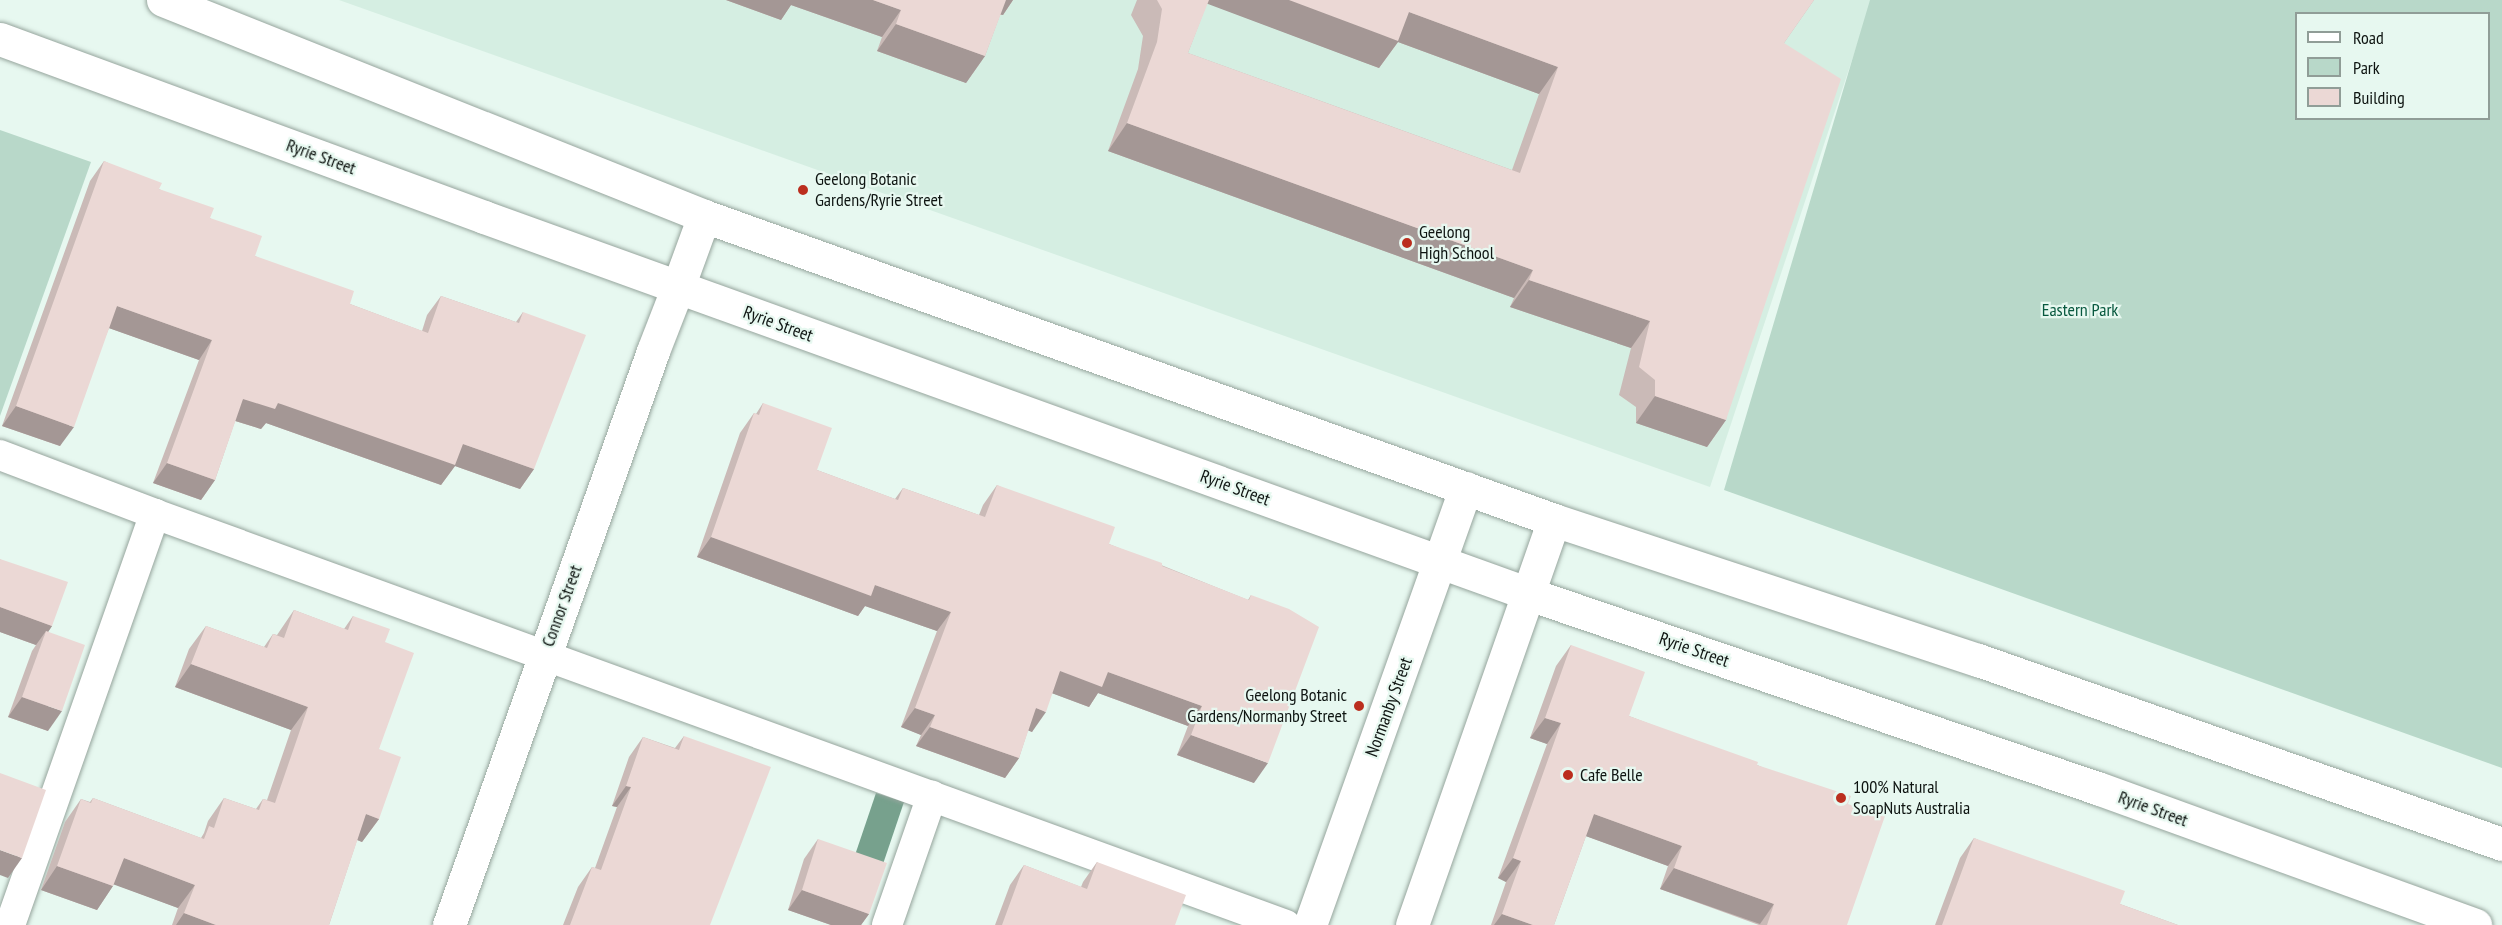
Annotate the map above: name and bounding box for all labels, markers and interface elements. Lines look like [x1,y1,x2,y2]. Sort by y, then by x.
legend [2295,12,2490,120]
text: Road [2353,26,2384,49]
text: Park [2353,56,2380,79]
text: Building [2353,86,2405,109]
street label: Ryrie Street [283,134,359,180]
place label: Geelong Botanic Gardens/Ryrie Street [815,169,943,212]
marker: Geelong Botanic Gardens/Ryrie Street [796,183,810,197]
place label: Geelong High School [1419,222,1494,264]
marker: Geelong High School [1400,236,1414,250]
park label: Eastern Park [2042,299,2118,321]
street label: Ryrie Street [740,301,816,347]
street label: Ryrie Street [1197,465,1273,511]
street label: Connor Street [537,562,587,650]
street label: Ryrie Street [1656,628,1732,672]
street label: Normanby Street [1361,654,1417,760]
place label: Geelong Botanic Gardens/Normanby Street [1187,685,1347,728]
marker: Geelong Botanic Gardens/Normanby Street [1352,699,1366,713]
place label: Cafe Belle [1580,764,1643,786]
marker: Cafe Belle [1561,768,1575,782]
place label: 100% Natural SoapNuts Australia [1853,777,1971,820]
street label: Ryrie Street [2115,786,2191,832]
marker: 100% Natural SoapNuts Australia [1834,791,1848,805]

